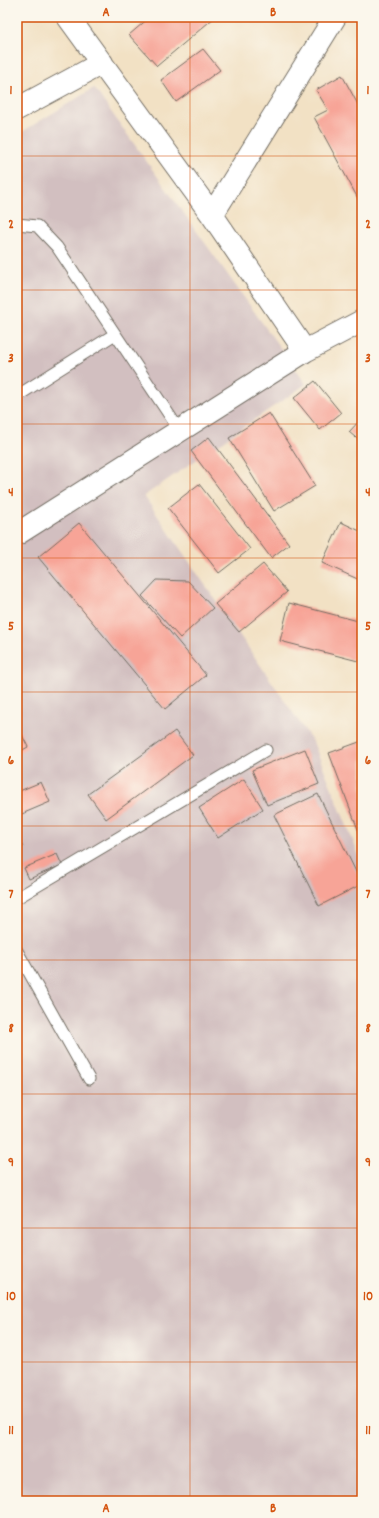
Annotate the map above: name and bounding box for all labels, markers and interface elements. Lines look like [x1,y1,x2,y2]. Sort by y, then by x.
text: A [102,4,110,23]
text: B [270,4,276,23]
text: 1 [10,82,13,101]
text: 1 [367,82,370,101]
text: 2 [8,216,14,235]
text: 2 [365,216,371,235]
text: 3 [8,350,14,369]
text: 3 [365,350,371,369]
text: 4 [8,484,14,503]
text: 4 [365,484,371,503]
text: 5 [8,618,14,637]
text: 5 [365,618,371,637]
text: 6 [8,752,15,771]
text: 6 [365,752,372,771]
text: 7 [9,886,14,905]
text: 7 [366,886,371,905]
text: 8 [8,1020,14,1039]
text: 8 [365,1020,371,1039]
text: 9 [8,1154,14,1173]
text: 9 [365,1154,371,1173]
text: 10 [6,1288,16,1307]
text: 10 [363,1288,373,1307]
text: 11 [8,1422,14,1441]
text: 11 [365,1422,371,1441]
text: A [102,1500,110,1518]
text: B [270,1500,276,1518]

